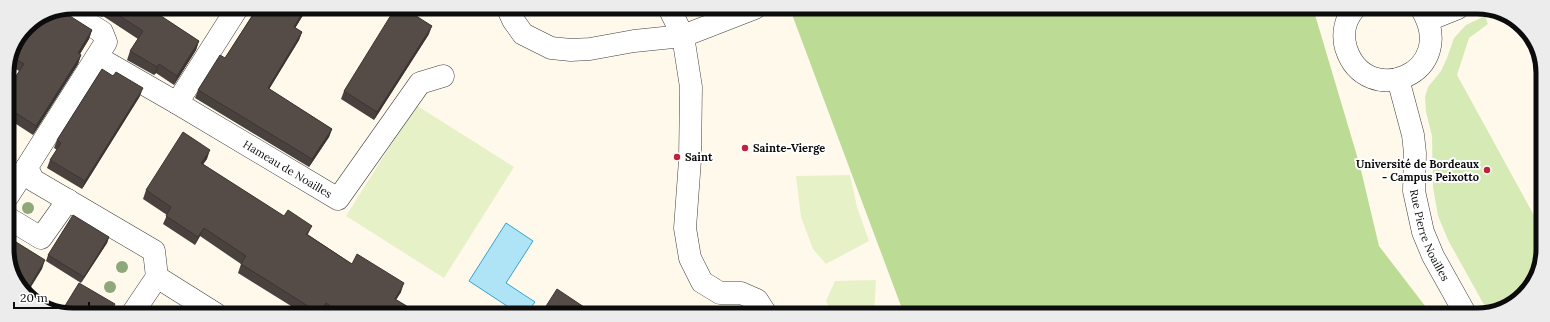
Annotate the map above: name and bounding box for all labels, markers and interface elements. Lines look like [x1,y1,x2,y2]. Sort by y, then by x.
street label: Hameau de Noailles [241,137,335,201]
place label: Sainte-Vierge [753,141,825,155]
marker: Sainte-Vierge [740,143,750,153]
place label: Saint [685,150,713,164]
marker: Saint [672,152,682,162]
place label: Université de Bordeaux - Campus Peixotto [1356,157,1479,184]
marker: Université de Bordeaux - Campus Peixotto [1482,165,1492,175]
street label: Rue Pierre Noailles [1407,188,1452,283]
scale bar [14,284,89,310]
text: 20 m [20,290,48,305]

